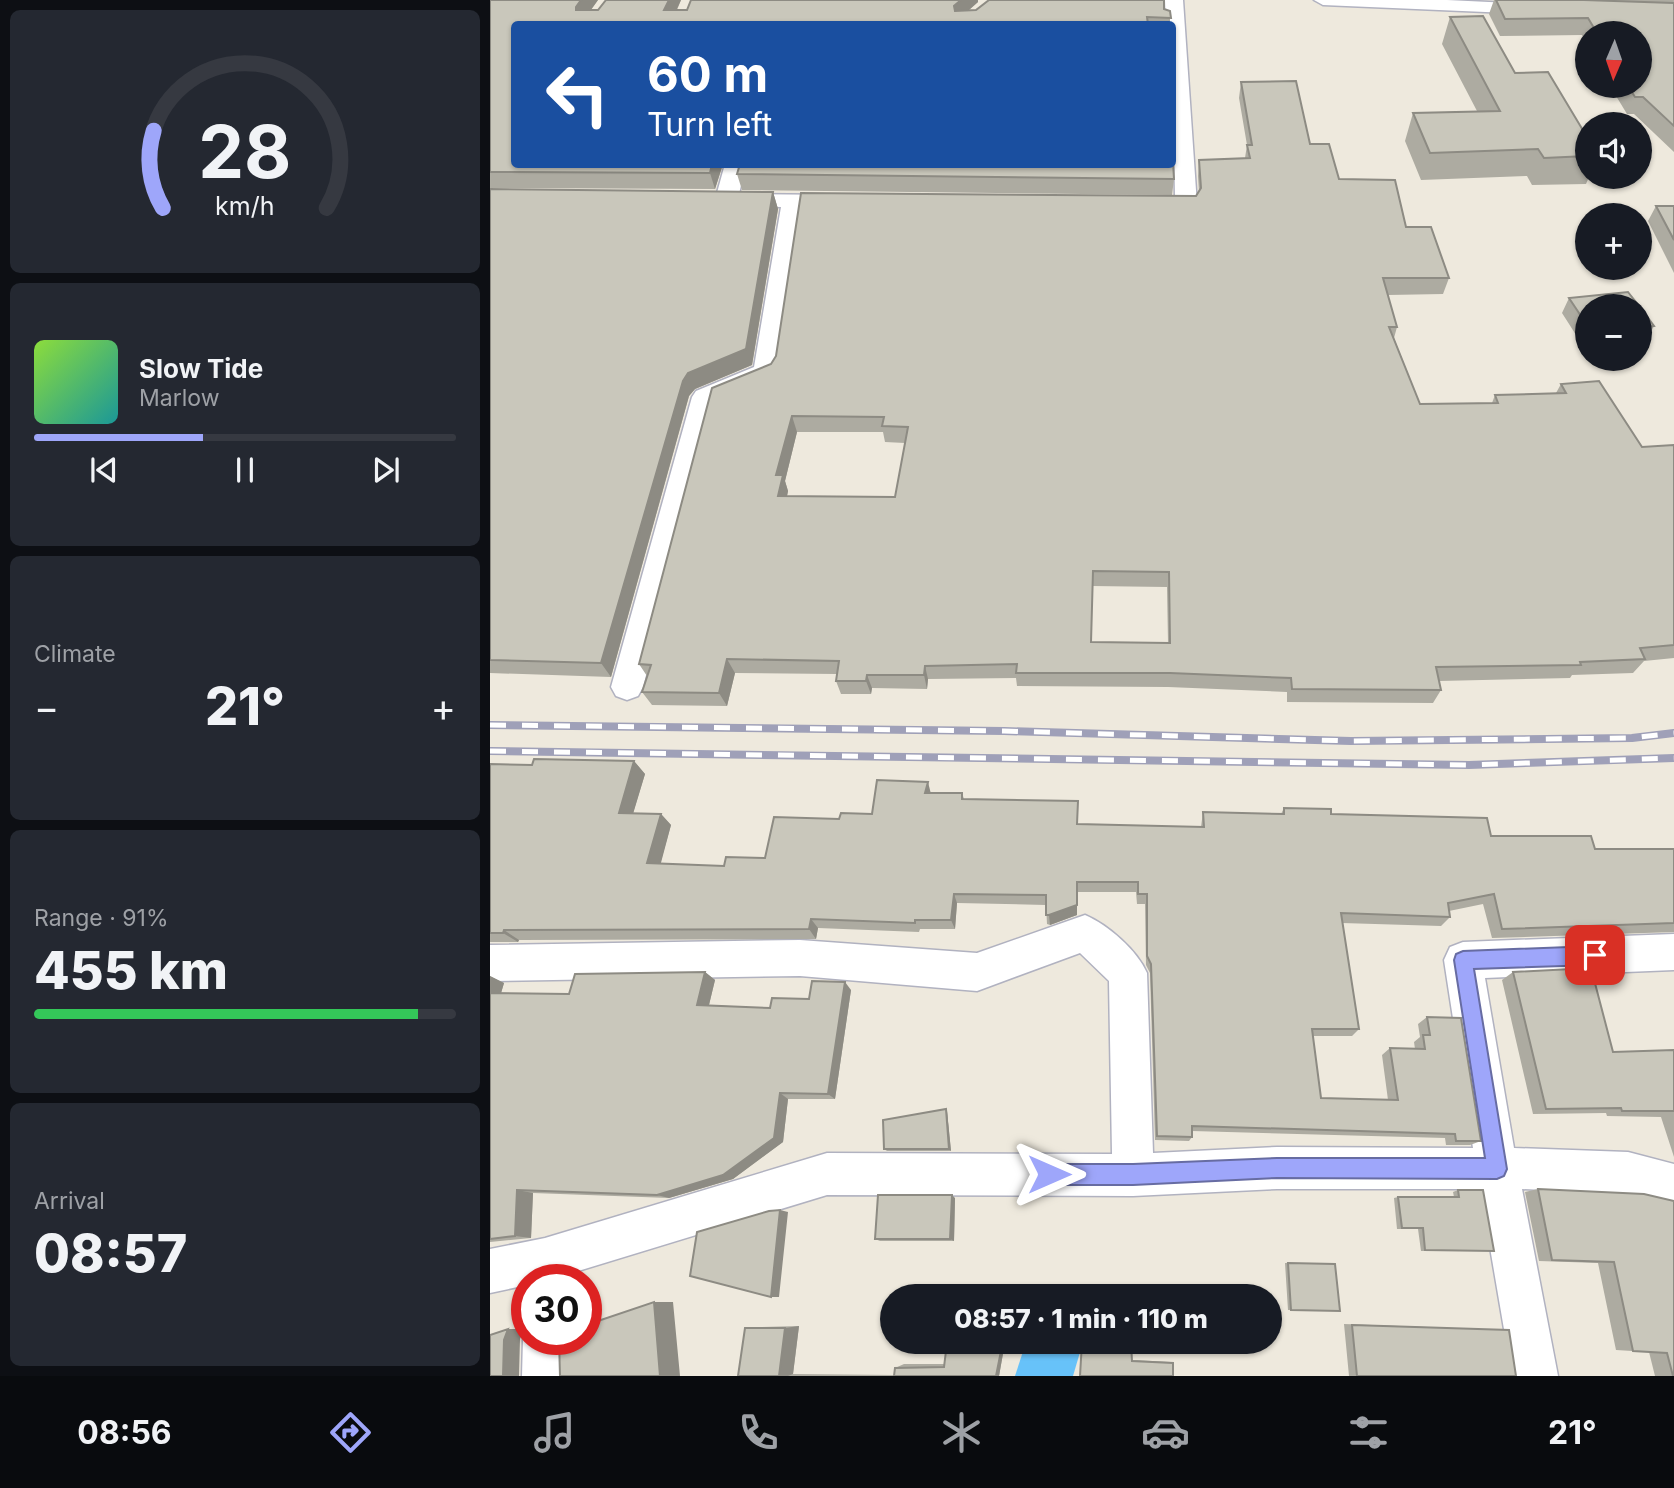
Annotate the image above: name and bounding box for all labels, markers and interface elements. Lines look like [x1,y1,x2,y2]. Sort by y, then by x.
north arrow [1575,21,1652,98]
map controls [1575,21,1652,371]
text: 60 m [647,45,768,104]
icon: left [532,49,623,140]
text: Turn left [647,105,772,144]
text: 28 [198,107,292,196]
button: sound [1575,112,1652,189]
text: km/h [215,190,275,220]
button: + [1575,203,1652,280]
button: − [1575,294,1652,371]
text: Slow Tide [139,353,263,384]
text: Marlow [139,384,219,412]
icon: previous [85,451,123,489]
icon: pause [226,451,264,489]
icon: next [367,451,405,489]
text: Climate [34,640,116,668]
text: 21° [205,675,285,738]
text: − [34,684,59,730]
text: + [431,684,456,730]
text: Range · 91% [34,904,168,932]
pin [1565,925,1625,985]
icon: arrive [1576,936,1614,974]
text: 455 km [34,939,228,1002]
position arrow [1012,1137,1086,1211]
text: Arrival [34,1187,105,1215]
text: 08:57 [34,1222,187,1285]
speed limit sign: 30 [511,1264,602,1355]
text: 08:57 · 1 min · 110 m [954,1303,1208,1334]
icon: directions [326,1408,375,1457]
icon: music [530,1408,579,1457]
icon: phone [734,1408,783,1457]
icon: climate [937,1408,986,1457]
icon: car [1141,1408,1190,1457]
icon: filters [1344,1408,1393,1457]
text: 08:56 [77,1413,172,1452]
text: 21° [1548,1413,1597,1452]

